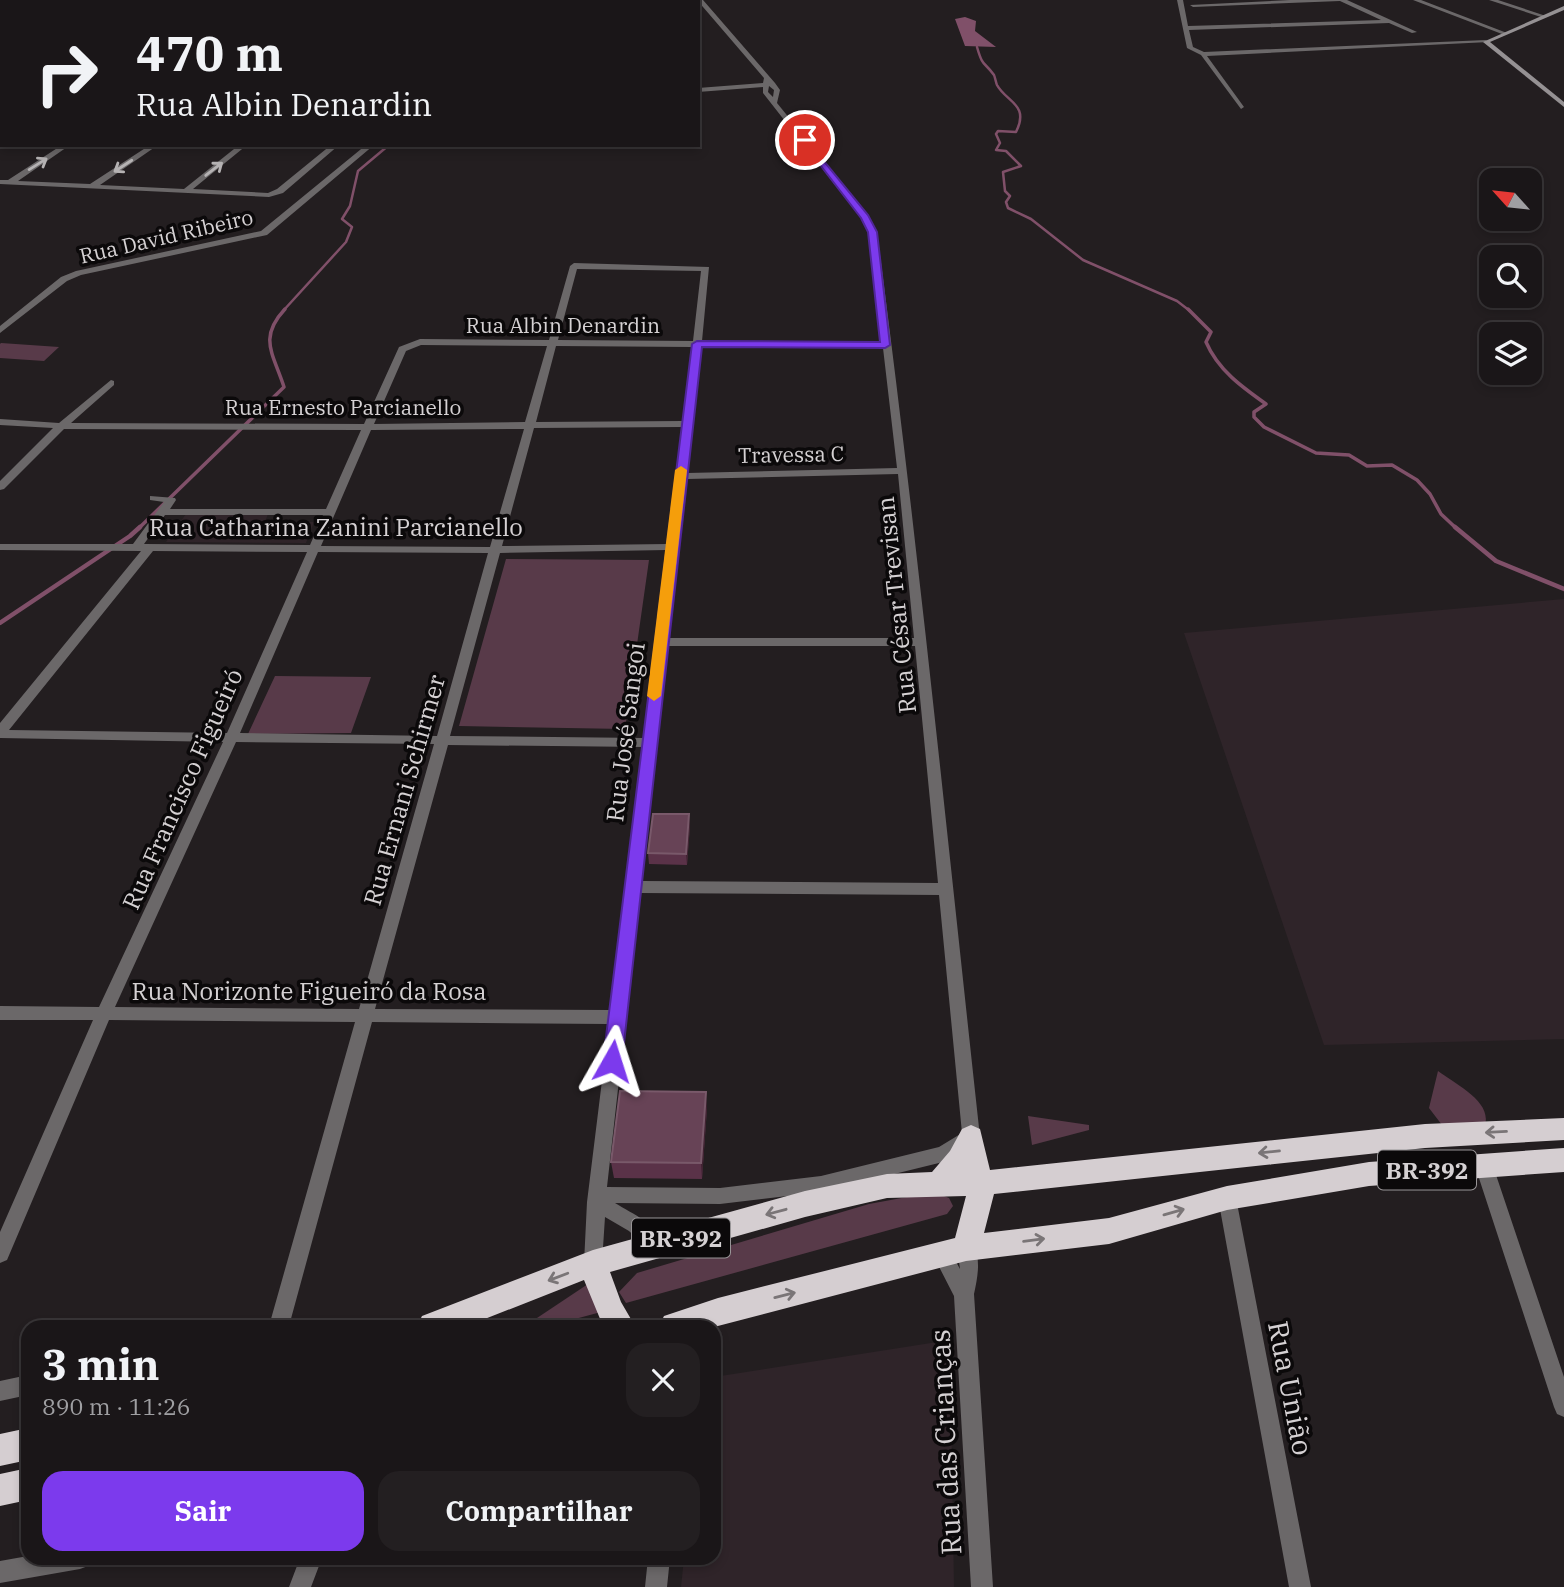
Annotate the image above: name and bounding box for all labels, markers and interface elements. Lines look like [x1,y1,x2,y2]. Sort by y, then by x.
text: 470 m [136,21,283,84]
icon: right [21,28,112,119]
text: Rua Albin Denardin [136,83,432,125]
pin [775,110,835,170]
icon: arrive [786,121,824,159]
one-way arrow [28,156,47,171]
one-way arrow [114,159,134,173]
one-way arrow [204,161,223,176]
north arrow [1479,168,1542,231]
map controls [1479,168,1542,385]
street label: Rua David Ribeiro [76,202,256,270]
button: search [1479,245,1542,308]
street label: Rua Albin Denardin [466,311,660,339]
button: layers [1479,322,1542,385]
street label: Rua Ernesto Parcianello [225,393,461,421]
street label: Travessa C [738,439,844,469]
street label: Rua César Trevisan [869,495,923,715]
street label: Rua Catharina Zanini Parcianello [149,511,523,543]
street label: Rua José Sangoi [598,640,652,824]
street label: Rua Francisco Figueiró [114,664,250,914]
street label: Rua Ernani Schirmer [356,671,452,909]
street label: Rua Norizonte Figueiró da Rosa [132,975,486,1007]
position arrow [575,1024,649,1098]
one-way arrow [1485,1126,1508,1139]
one-way arrow [1258,1146,1281,1159]
road number: BR-392 [1378,1150,1476,1190]
one-way arrow [1163,1205,1185,1218]
one-way arrow [766,1207,788,1220]
road number: BR-392 [632,1218,730,1258]
one-way arrow [1022,1234,1045,1247]
one-way arrow [548,1271,570,1284]
one-way arrow [773,1288,796,1301]
street label: Rua União [1260,1318,1322,1458]
street label: Rua das Crianças [921,1328,969,1556]
text: 3 min [42,1337,160,1392]
button: close [626,1343,700,1417]
text: 890 m · 11:26 [42,1391,191,1421]
button: Sair [42,1471,364,1551]
button: Compartilhar [378,1471,700,1551]

